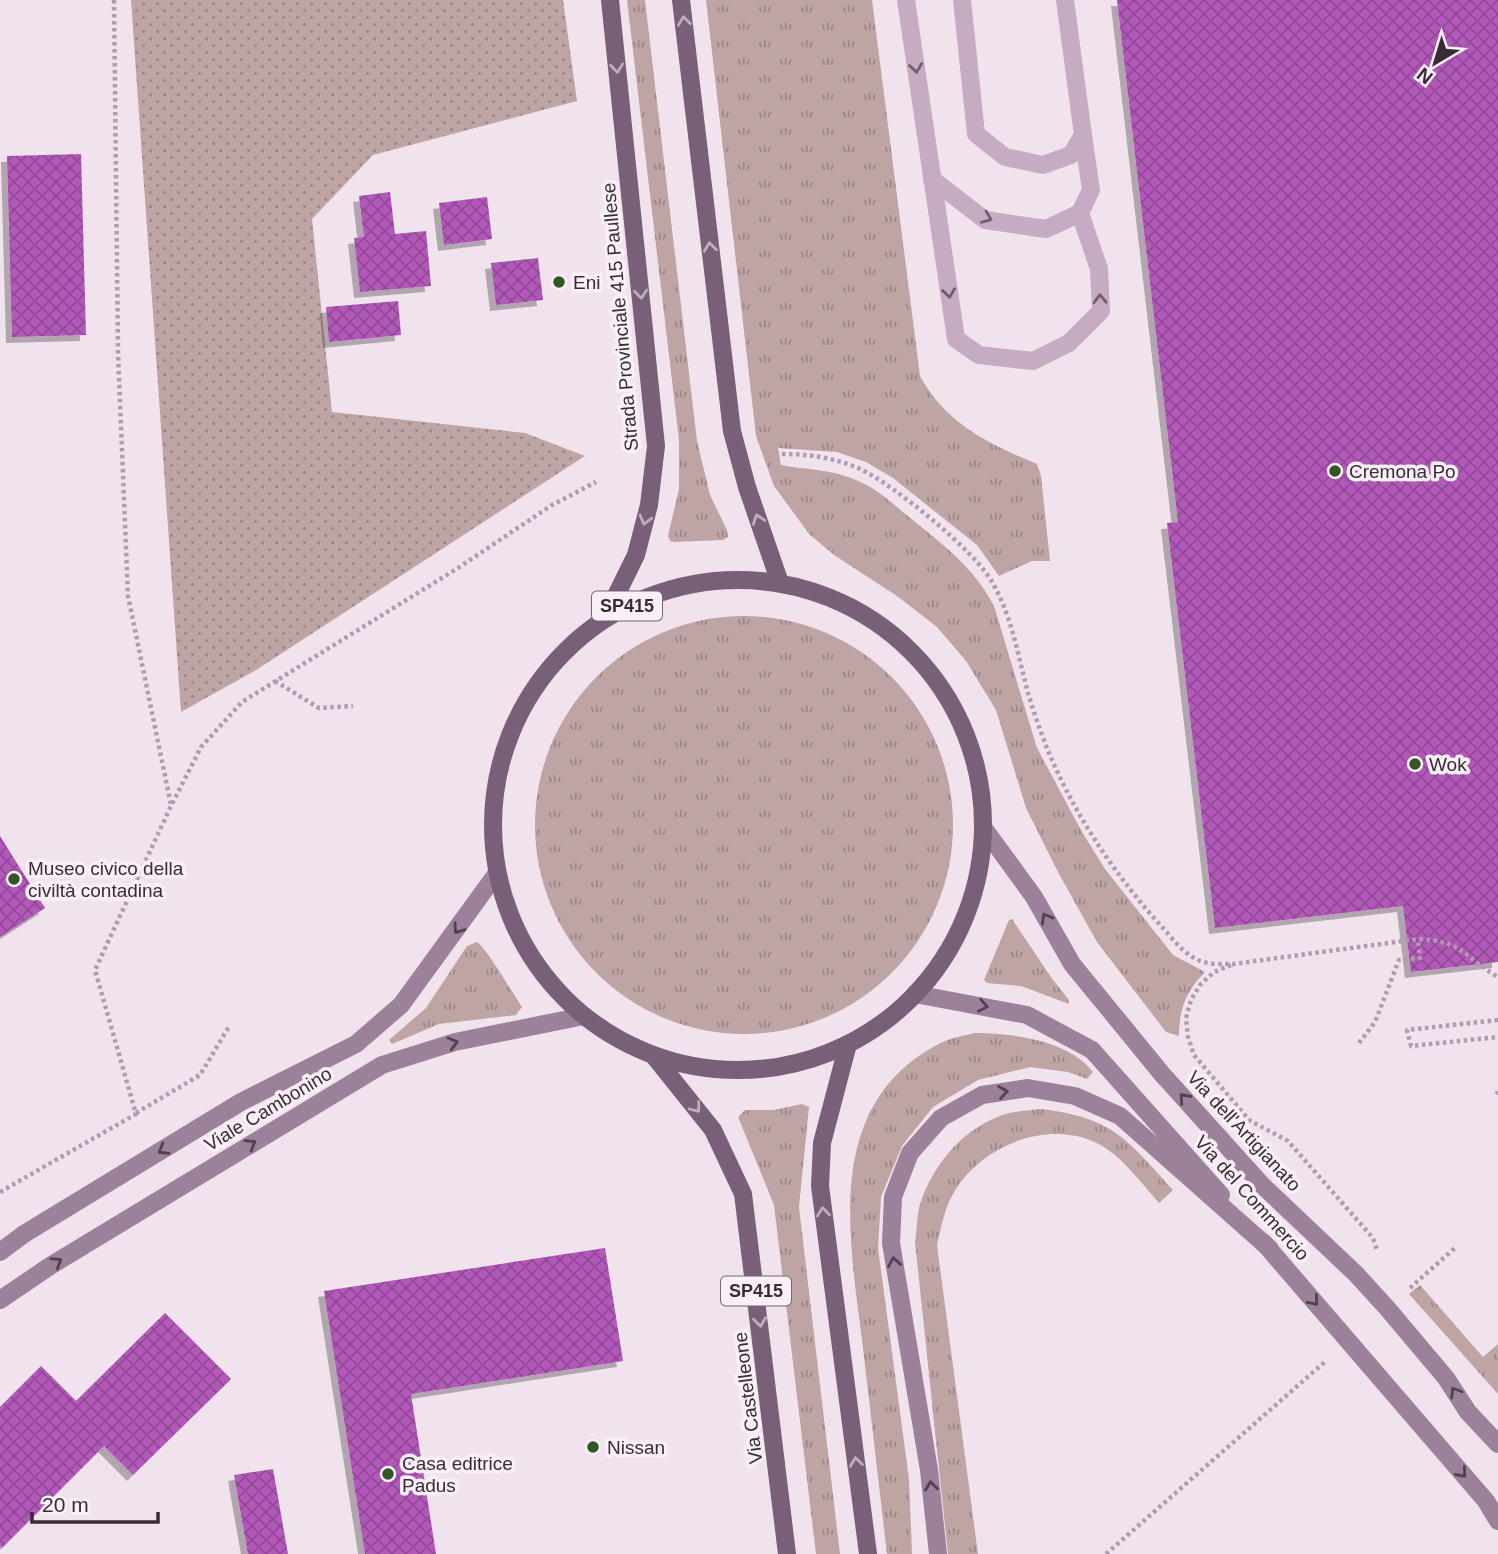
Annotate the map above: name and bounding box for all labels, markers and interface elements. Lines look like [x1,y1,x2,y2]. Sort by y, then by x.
one-way arrow [676,16,691,27]
north arrow [1400,28,1470,98]
one-way arrow [908,62,923,73]
one-way arrow [609,63,624,74]
text: N [1413,64,1437,89]
street label: Strada Provinciale 415 Paullese [598,182,642,452]
one-way arrow [980,209,992,223]
one-way arrow [703,242,718,253]
place label: Eni [573,272,600,293]
marker: Eni [551,274,567,290]
one-way arrow [941,287,956,298]
one-way arrow [634,288,649,300]
one-way arrow [1093,293,1108,304]
place label: Cremona Po [1349,461,1456,482]
marker: Cremona Po [1327,463,1343,479]
one-way arrow [752,513,766,525]
one-way arrow [639,514,653,526]
road number: SP415 [592,592,662,620]
place label: Wok [1429,754,1467,775]
marker: Wok [1407,756,1423,772]
place label: Museo civico della civiltà contadina [28,858,184,901]
marker: Museo civico della civiltà contadina [6,871,22,887]
one-way arrow [1041,912,1054,925]
one-way arrow [454,921,466,934]
one-way arrow [977,998,989,1013]
one-way arrow [447,1037,459,1051]
street label: Viale Cambonino [201,1063,335,1155]
street label: Via dell'Artigianato [1183,1067,1305,1195]
one-way arrow [997,1084,1009,1099]
one-way arrow [1179,1093,1192,1106]
one-way arrow [687,1101,700,1113]
street label: Via del Commercio [1191,1131,1313,1265]
one-way arrow [244,1140,257,1153]
one-way arrow [157,1141,170,1154]
one-way arrow [815,1206,830,1218]
one-way arrow [888,1256,903,1268]
one-way arrow [49,1258,62,1271]
road number: SP415 [721,1276,791,1306]
one-way arrow [1306,1292,1318,1305]
one-way arrow [752,1316,767,1328]
street label: Via Castelleone [729,1331,767,1465]
one-way arrow [1451,1386,1464,1399]
place label: Nissan [607,1437,665,1458]
marker: Nissan [585,1439,601,1455]
place label: Casa editrice Padus [402,1453,513,1496]
one-way arrow [848,1456,863,1468]
one-way arrow [1454,1465,1466,1478]
marker: Casa editrice Padus [380,1466,396,1482]
scale bar [32,1480,158,1524]
one-way arrow [923,1480,938,1492]
text: 20 m [42,1493,89,1516]

